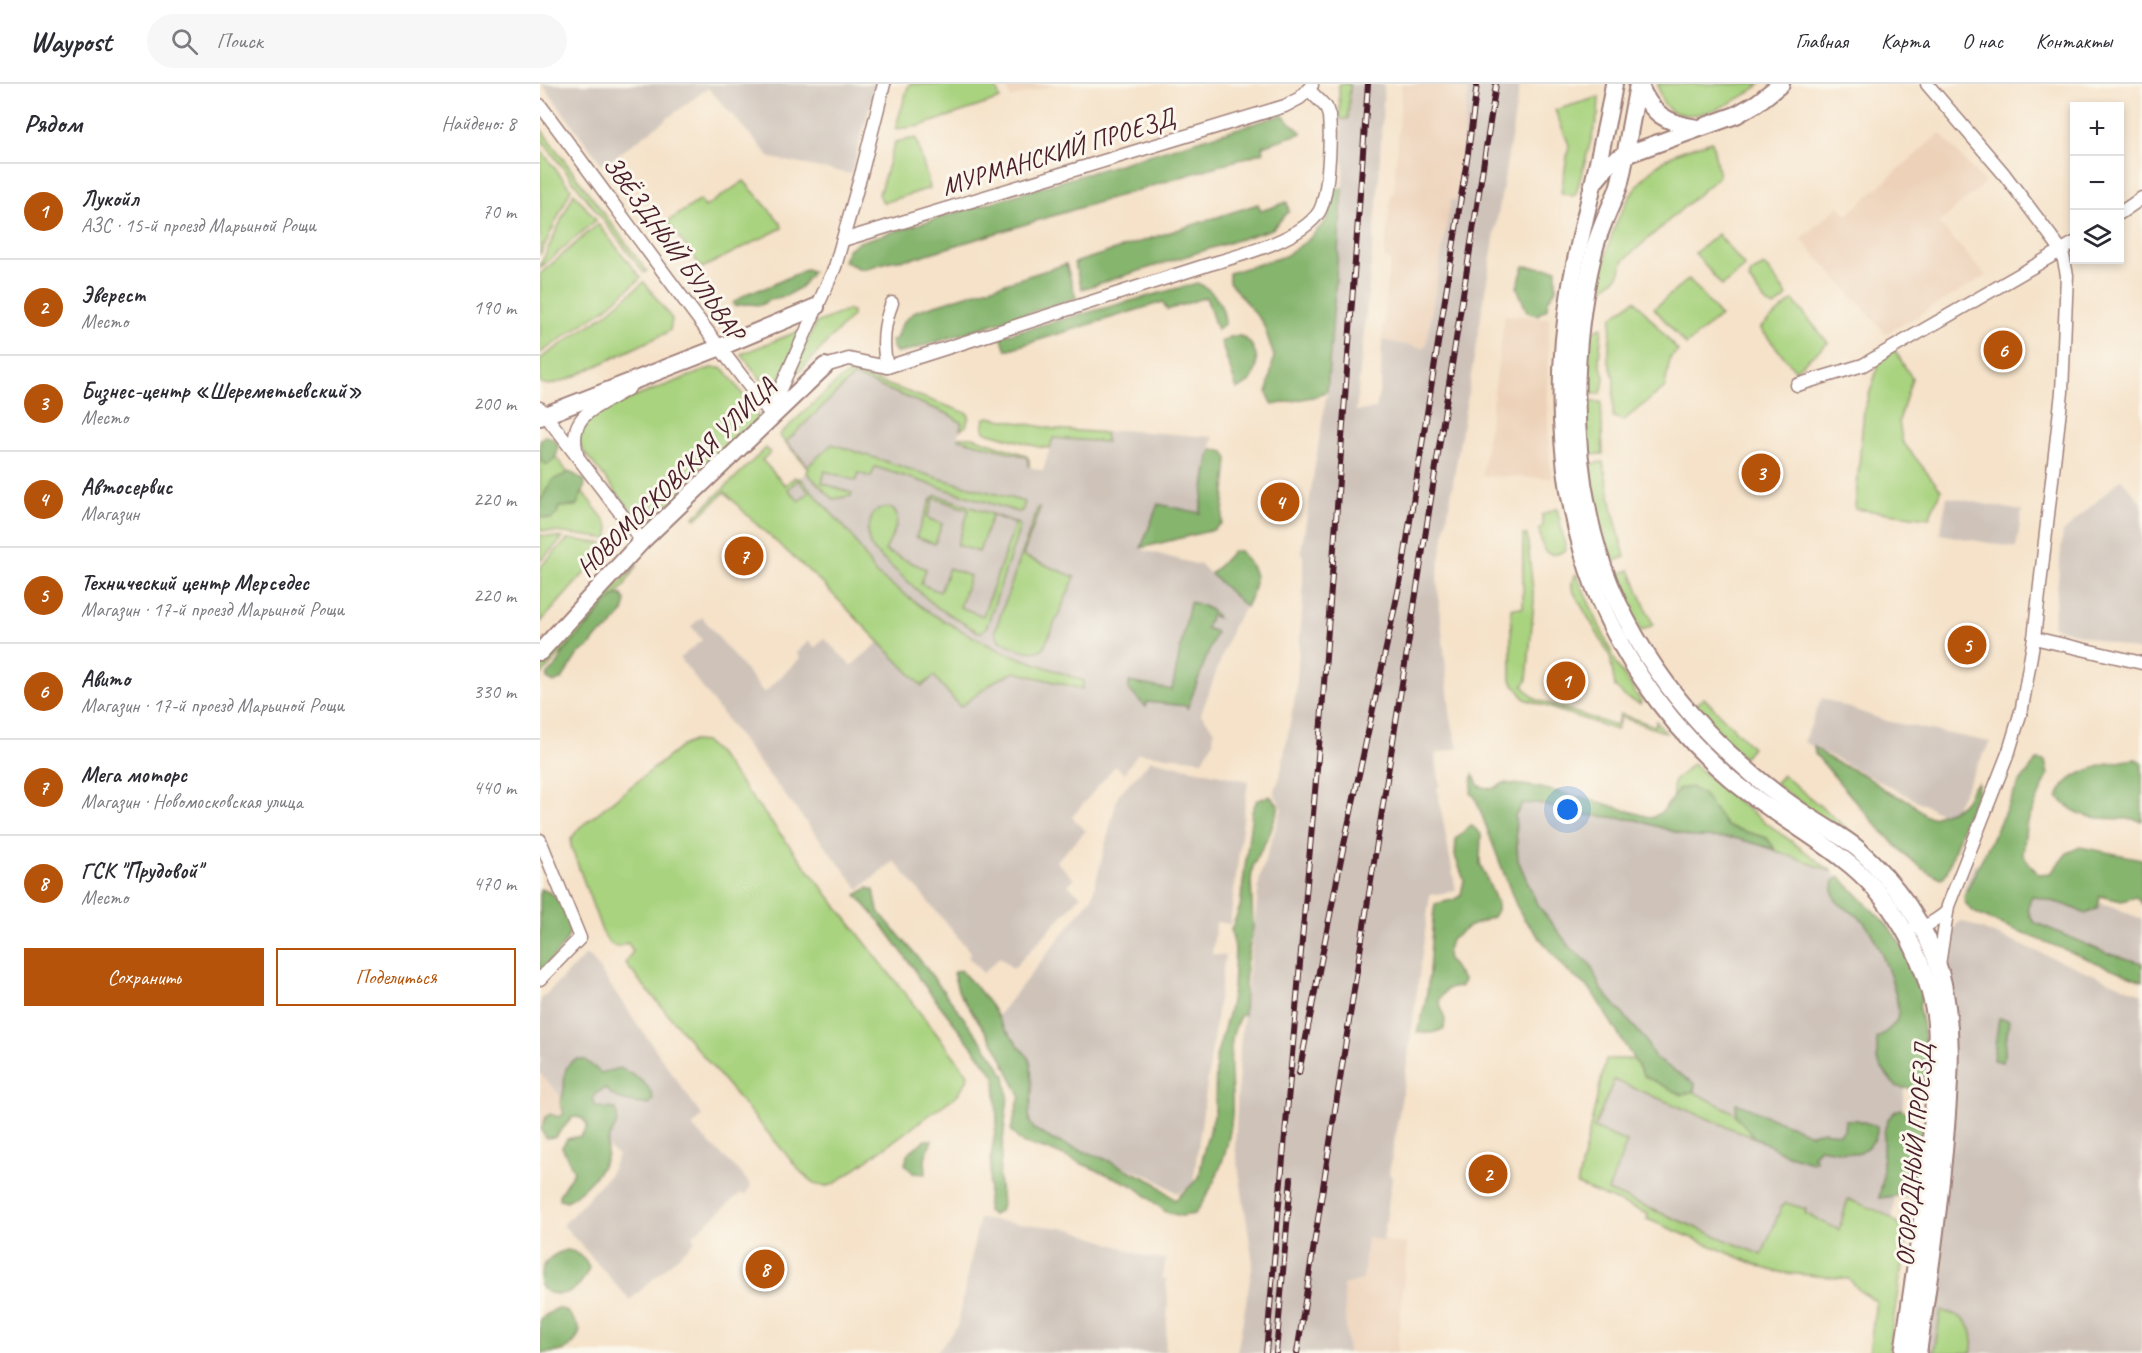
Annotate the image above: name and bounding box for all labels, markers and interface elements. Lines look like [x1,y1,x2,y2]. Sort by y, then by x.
search box [147,14,567,68]
text: Waypost [30,24,111,59]
icon: search [168,25,201,58]
text: Поиск [216,27,263,55]
text: Главная [1795,28,1848,54]
text: Карта [1881,28,1929,54]
text: О нас [1962,28,2003,54]
text: Контакты [2036,28,2112,54]
street label: МУРМАНСКИЙ ПРОЕЗД [938,100,1181,203]
map controls [2070,102,2124,264]
button: + [2070,102,2124,156]
text: Рядом [24,107,82,140]
text: Найдено: 8 [441,111,516,136]
street label: ЗВЁЗДНЫЙ БУЛЬВАР [596,149,754,349]
button: − [2070,156,2124,210]
text: Лукойл [81,185,139,213]
text: 1 [39,199,48,224]
text: 70 m [482,199,516,224]
button: layers [2070,210,2124,264]
text: АЗС · 15-й проезд Марьиной Рощи [81,213,316,238]
text: Эверест [81,281,145,309]
text: 2 [39,295,48,320]
text: 190 m [473,295,516,320]
text: Место [81,309,128,334]
pin: 6 [1984,328,2022,372]
street label: НОВОМОСКОВСКАЯ УЛИЦА [569,370,783,584]
text: Бизнес-центр «Шереметьевский» [81,377,362,405]
text: 3 [39,391,48,416]
text: 200 m [473,391,516,416]
text: Место [81,405,128,430]
pin: 3 [1742,450,1780,496]
text: Автосервис [81,473,172,501]
pin: 4 [1260,480,1300,524]
text: 4 [39,487,48,512]
text: 220 m [473,487,516,512]
text: Магазин [81,501,139,526]
pin: 7 [724,534,764,578]
text: Технический центр Мерседес [81,569,309,597]
text: 5 [39,583,48,608]
text: 220 m [473,583,516,608]
text: Магазин · 17-й проезд Марьиной Рощи [81,597,344,622]
pin: 5 [1948,622,1986,668]
pin: 1 [1546,658,1586,704]
text: Авито [81,665,130,693]
text: 6 [39,679,48,704]
text: 330 m [473,679,516,704]
text: Магазин · 17-й проезд Марьиной Рощи [81,693,344,718]
text: Мега моторс [81,761,187,789]
text: 7 [39,775,48,800]
text: 440 m [473,775,516,800]
text: Магазин · Новомосковская улица [81,789,303,814]
your location [1553,795,1582,824]
text: ГСК "Прудовой" [81,857,202,885]
text: 8 [39,871,48,896]
text: 470 m [473,871,516,896]
text: Место [81,885,128,910]
button: Сохранить [24,948,264,1006]
button: Поделиться [276,948,516,1006]
street label: ОГОРОДНЫЙ ПРОЕЗД [1888,1040,1940,1268]
pin: 2 [1468,1152,1508,1196]
pin: 8 [746,1246,784,1292]

